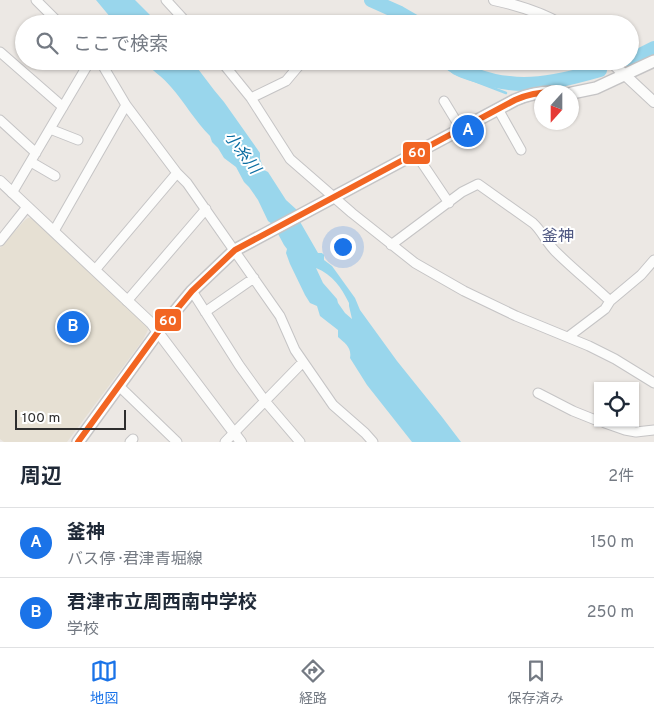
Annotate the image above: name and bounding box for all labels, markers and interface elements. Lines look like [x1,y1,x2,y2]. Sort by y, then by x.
search box [15,15,639,70]
icon: search [33,29,61,57]
text: ここで検索 [73,33,168,57]
north arrow [534,85,579,130]
pin: A [452,112,484,150]
water label: 小糸川 [219,128,265,180]
line badge: 60 [402,141,431,165]
text: 60 [408,145,426,162]
district label: 釜神 [542,227,574,247]
your location [330,234,356,260]
pin: B [57,308,89,346]
line badge: 60 [154,308,182,332]
text: 60 [159,313,177,330]
map controls [594,382,639,427]
button: locate [594,382,639,427]
scale bar [15,407,126,430]
text: 100 m [22,410,60,427]
text: 周辺 [20,464,62,491]
text: 2件 [608,467,634,487]
text: 釜神 [67,521,105,545]
text: A [30,533,42,553]
text: 150 m [591,533,634,553]
text: バス停 · 君津青堀線 [67,550,203,570]
text: 君津市立周西南中学校 [67,591,257,615]
text: B [30,603,42,623]
text: 250 m [587,603,634,623]
text: 学校 [67,620,99,640]
tab: 地図 [90,657,118,708]
tab: 経路 [299,657,327,708]
tab: 保存済み [508,657,564,708]

